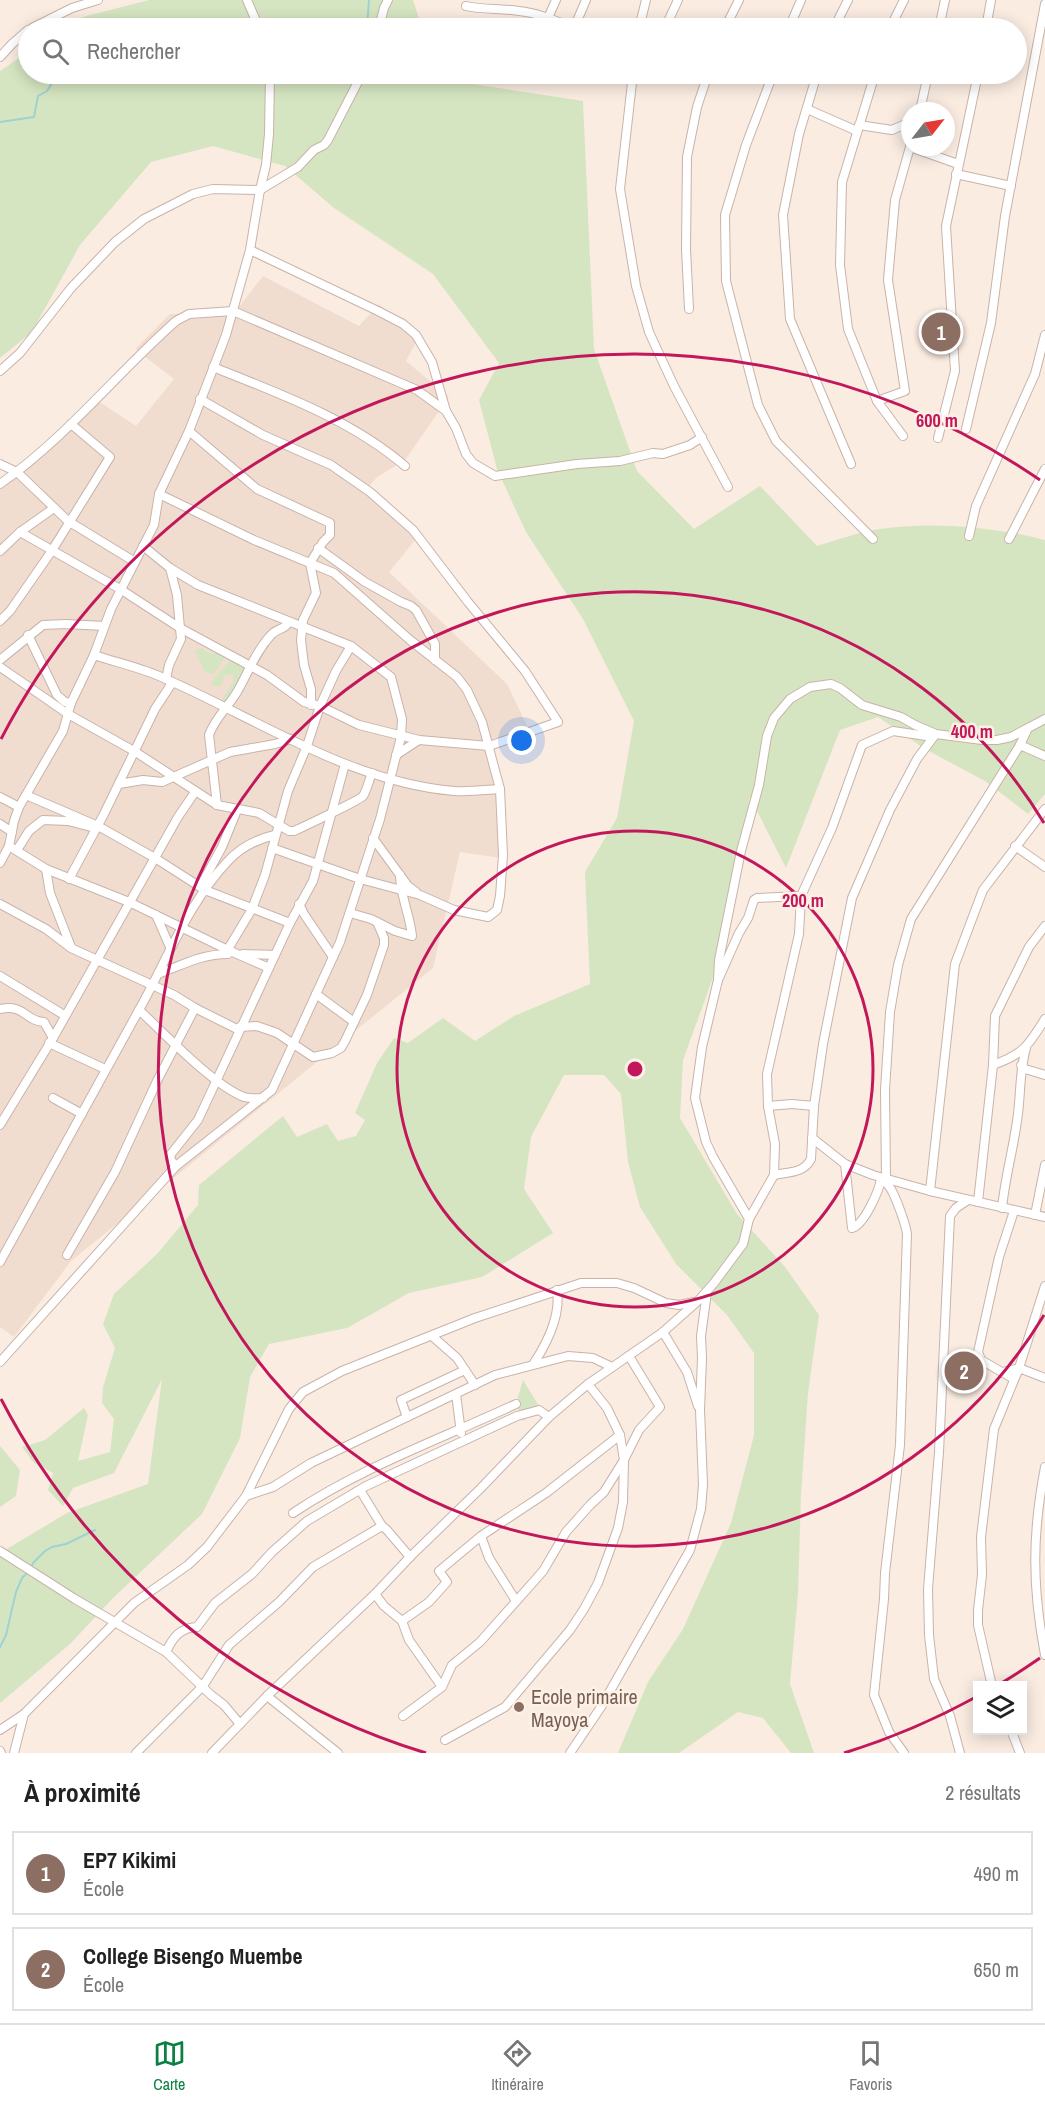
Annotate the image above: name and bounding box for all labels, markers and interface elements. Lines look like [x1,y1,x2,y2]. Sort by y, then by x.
search box [18,18,1027,84]
icon: search [39,35,72,68]
text: Rechercher [87,36,180,66]
north arrow [901,102,955,156]
pin: 1 [922,310,960,354]
text: 600 m [916,408,958,433]
text: 400 m [951,719,993,744]
your location [507,726,536,755]
text: 200 m [782,888,824,913]
centre of rings [625,1059,645,1079]
pin: 2 [944,1348,984,1394]
map controls [973,1681,1027,1735]
button: layers [973,1681,1027,1735]
place label: Ecole primaire Mayoya [531,1683,638,1733]
marker: Ecole primaire Mayoya [512,1700,526,1714]
text: À proximité [24,1775,141,1810]
text: 2 résultats [945,1779,1021,1806]
text: EP7 Kikimi [83,1845,176,1875]
text: 1 [41,1860,50,1887]
text: 490 m [973,1860,1019,1887]
text: École [83,1875,124,1902]
text: College Bisengo Muembe [83,1941,303,1971]
text: 2 [41,1956,50,1983]
text: 650 m [973,1956,1019,1983]
text: École [83,1971,124,1998]
tab: Carte [153,2037,186,2095]
tab: Itinéraire [491,2037,544,2095]
tab: Favoris [849,2037,892,2095]

